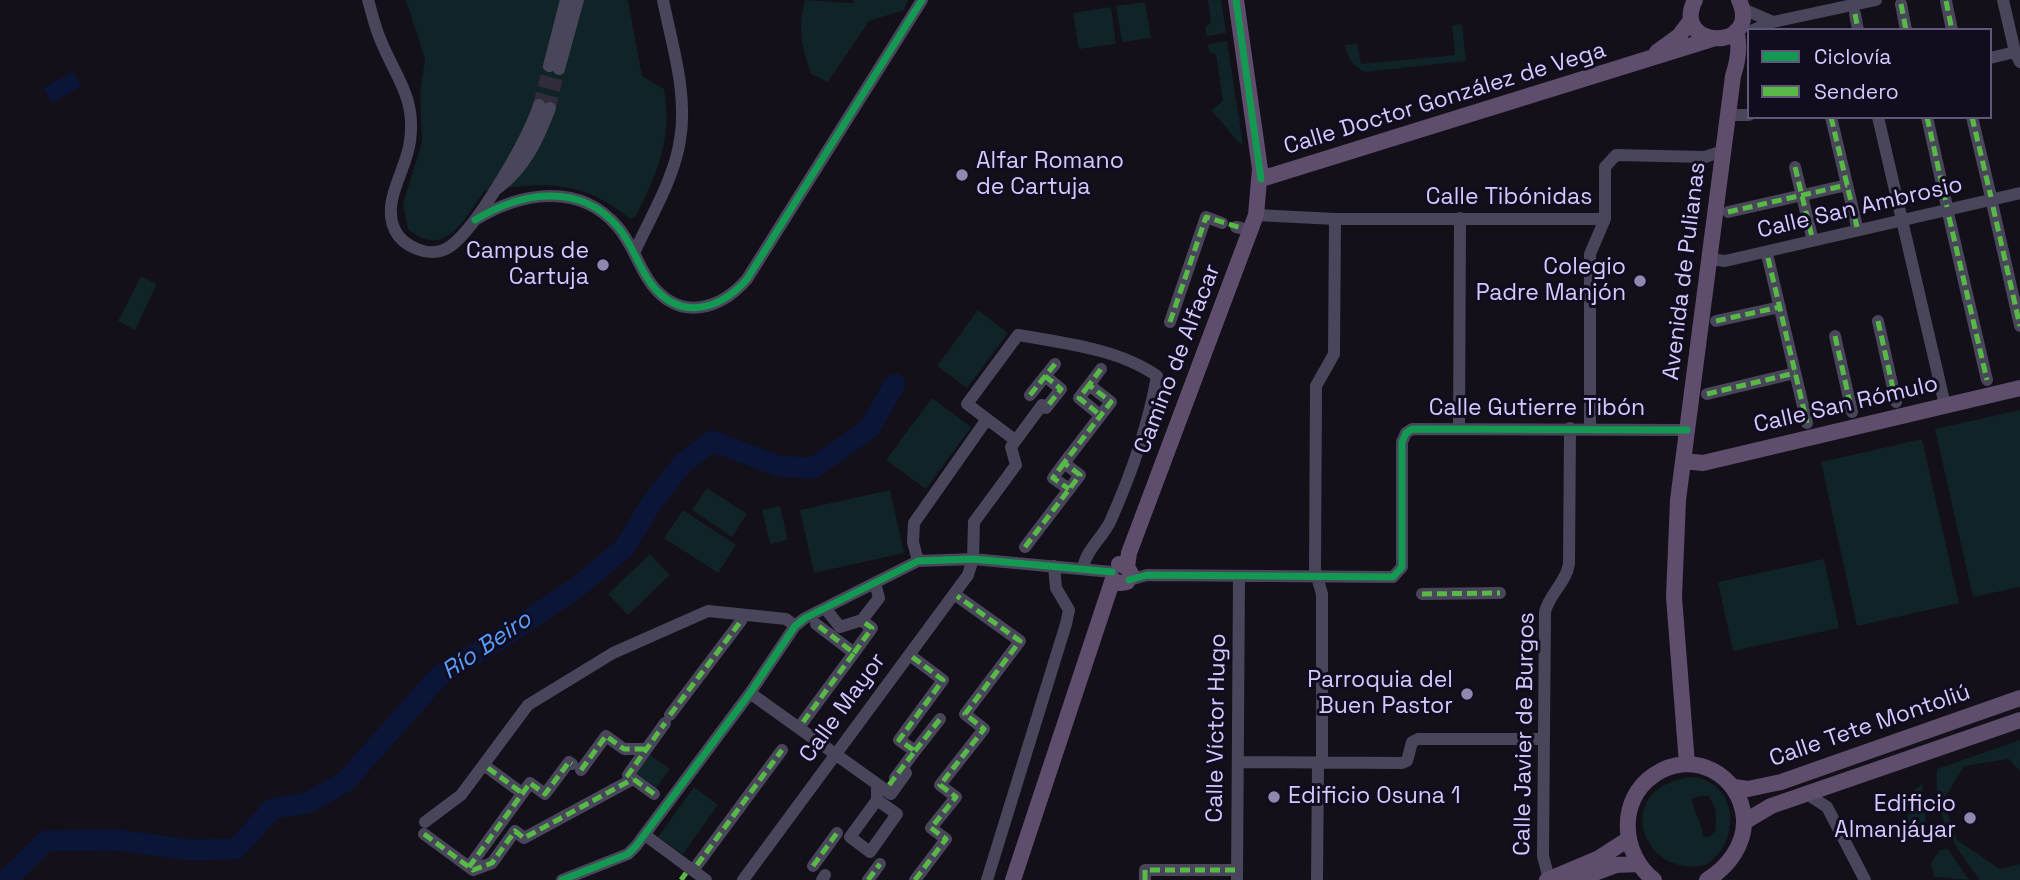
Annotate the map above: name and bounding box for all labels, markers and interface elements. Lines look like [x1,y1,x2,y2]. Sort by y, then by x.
legend [1747,28,1992,119]
street label: Calle Doctor González de Vega [1281,37,1609,161]
text: Ciclovía [1814,43,1891,70]
text: Sendero [1814,78,1899,105]
place label: Alfar Romano de Cartuja [976,148,1124,202]
street label: Avenida de Pulianas [1658,160,1712,382]
marker: Alfar Romano de Cartuja [954,167,970,183]
street label: Calle San Ambrosio [1755,171,1965,245]
street label: Calle Tibónidas [1426,184,1592,212]
place label: Campus de Cartuja [466,238,589,292]
place label: Colegio Padre Manjón [1476,254,1626,308]
marker: Campus de Cartuja [595,257,611,273]
street label: Camino de Alfacar [1129,260,1227,458]
marker: Colegio Padre Manjón [1632,273,1648,289]
street label: Calle San Rómulo [1751,370,1941,440]
street label: Calle Gutierre Tibón [1429,395,1645,423]
water label: Río Beiro [437,606,537,686]
street label: Calle Javier de Burgos [1509,612,1541,856]
street label: Calle Víctor Hugo [1202,633,1232,823]
street label: Calle Mayor [794,648,892,768]
place label: Parroquia del Buen Pastor [1307,667,1453,721]
street label: Calle Tete Montoliú [1766,679,1974,773]
marker: Parroquia del Buen Pastor [1459,686,1475,702]
place label: Edificio Osuna 1 [1288,783,1461,811]
marker: Edificio Osuna 1 [1266,789,1282,805]
place label: Edificio Almanjáyar [1834,791,1956,845]
marker: Edificio Almanjáyar [1962,810,1978,826]

